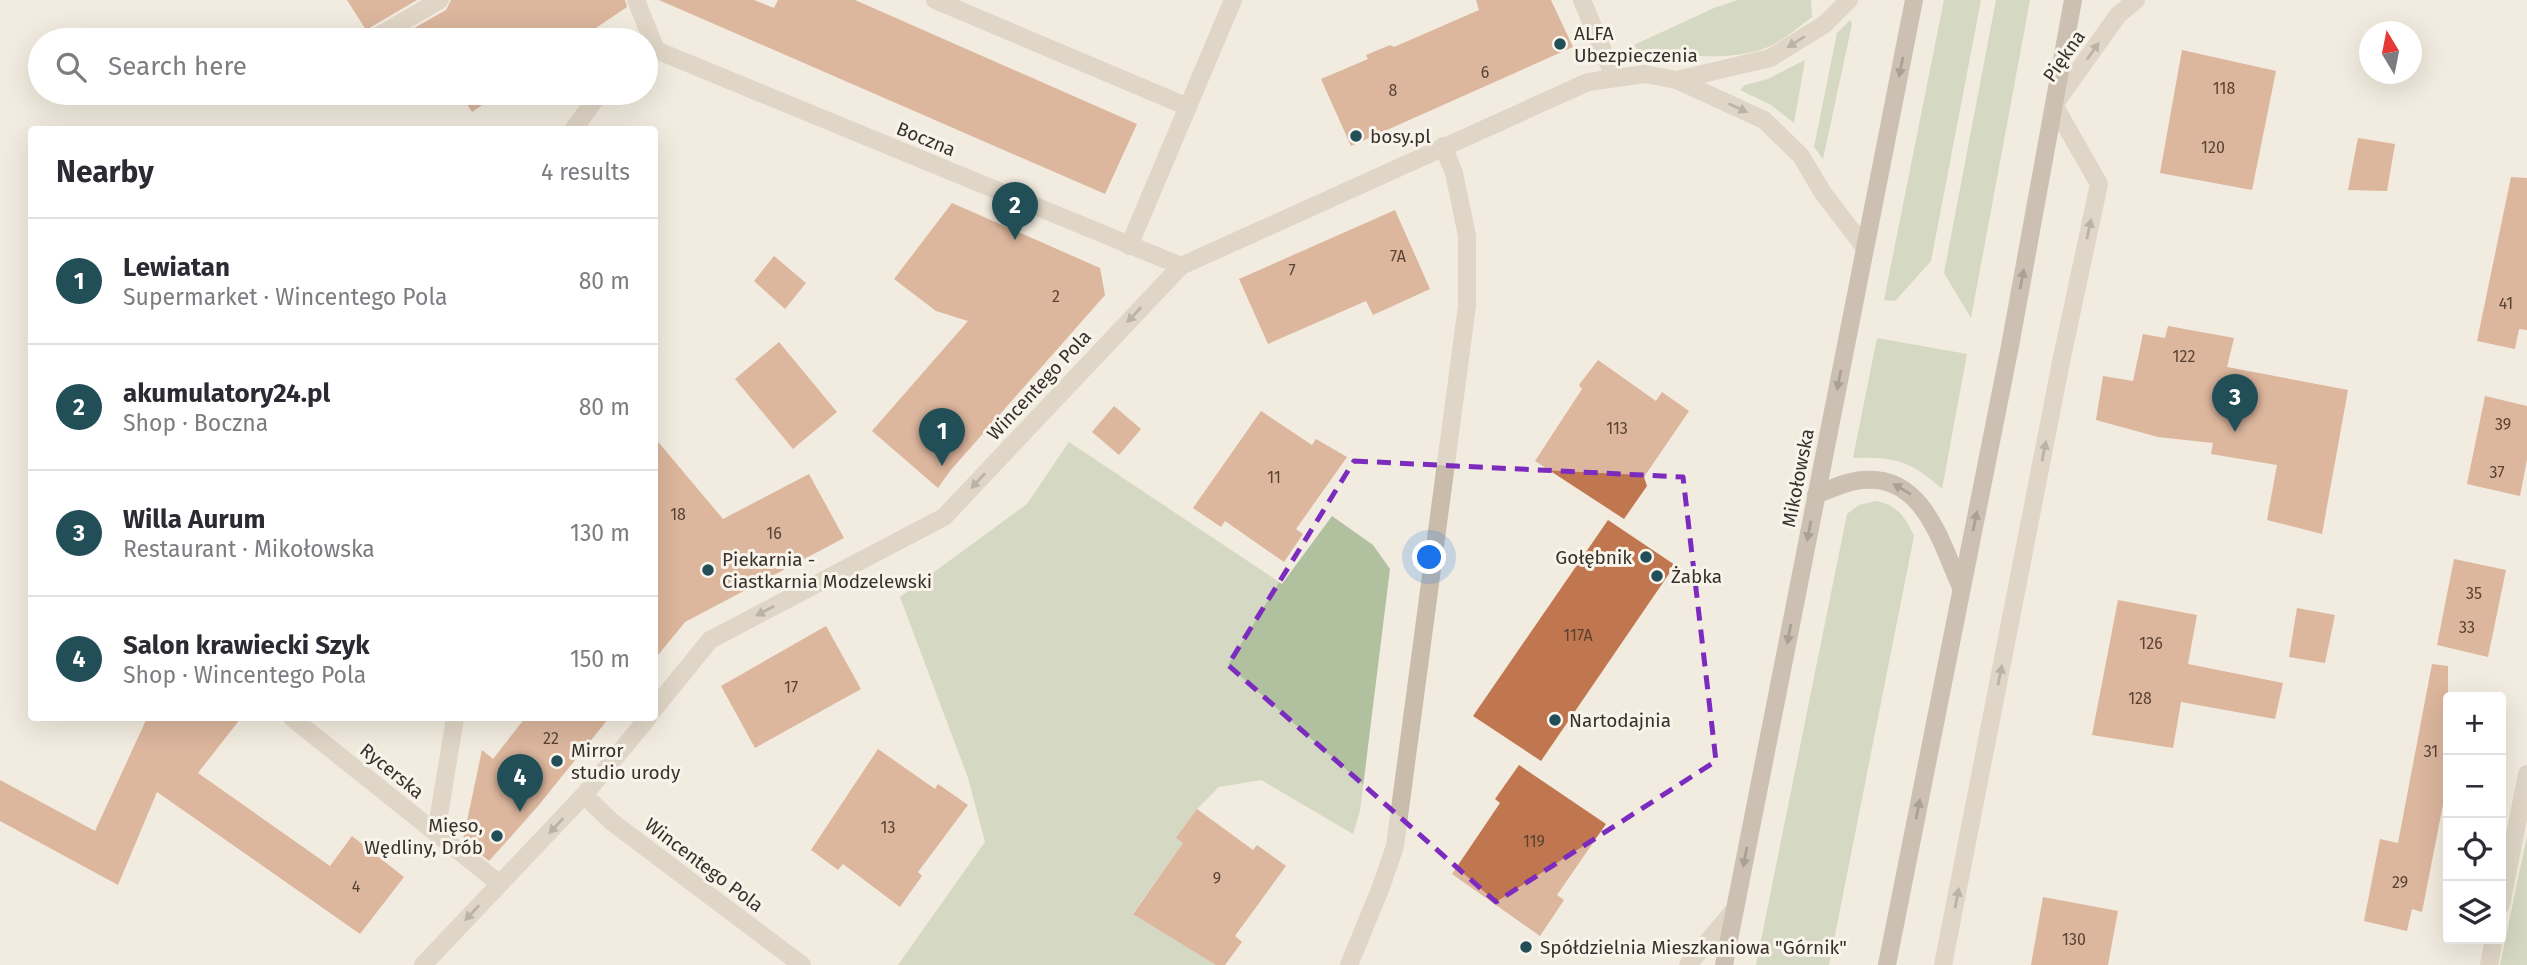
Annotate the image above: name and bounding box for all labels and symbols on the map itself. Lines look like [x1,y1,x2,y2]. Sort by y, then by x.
north arrow [2359,21,2422,84]
place label: ALFA Ubezpieczenia [1574,22,1698,67]
street label: Piękna [2038,26,2090,86]
one-way arrow [1786,35,1805,48]
marker: ALFA Ubezpieczenia [1552,36,1568,52]
one-way arrow [2086,42,2100,60]
one-way arrow [1895,56,1906,78]
house number: 6 [1481,63,1489,82]
house number: 118 [2213,79,2235,98]
house number: 8 [1389,81,1398,100]
one-way arrow [1728,103,1749,114]
street label: Boczna [893,117,959,161]
place label: bosy.pl [1370,125,1431,148]
marker: bosy.pl [1348,128,1364,144]
house number: 120 [2201,138,2225,157]
pin: 2 [992,182,1038,240]
one-way arrow [2084,218,2095,240]
house number: 7A [1390,247,1407,266]
house number: 7 [1288,261,1296,280]
one-way arrow [2017,268,2028,290]
house number: 2 [1052,287,1060,306]
house number: 41 [2499,294,2513,313]
one-way arrow [1126,306,1142,324]
street label: Wincentego Pola [982,325,1096,445]
house number: 122 [2173,347,2195,366]
one-way arrow [1833,369,1844,391]
pin: 3 [2212,374,2258,432]
pin: 1 [919,408,965,466]
house number: 39 [2495,415,2511,434]
house number: 113 [1606,419,1628,438]
street label: Mikołowska [1777,427,1819,529]
one-way arrow [2039,440,2050,462]
house number: 37 [2489,463,2505,482]
house number: 11 [1267,468,1281,487]
one-way arrow [971,472,987,489]
one-way arrow [1892,483,1912,496]
house number: 18 [670,505,686,524]
one-way arrow [1969,510,1980,532]
one-way arrow [1804,520,1815,542]
house number: 16 [766,524,782,543]
your location [1412,540,1446,574]
place label: Gołębnik [1555,546,1632,569]
place label: Piekarnia - Ciastkarnia Modzelewski [722,548,932,593]
marker: Gołębnik [1638,549,1654,565]
marker: Piekarnia - Ciastkarnia Modzelewski [700,562,716,578]
place label: Żabka [1671,565,1722,588]
marker: Żabka [1649,568,1665,584]
house number: 35 [2466,584,2482,603]
one-way arrow [755,606,775,617]
house number: 33 [2459,618,2475,637]
one-way arrow [1783,623,1794,645]
house number: 117A [1563,626,1594,645]
house number: 126 [2139,634,2163,653]
one-way arrow [1995,664,2006,686]
house number: 17 [784,678,798,697]
house number: 128 [2128,689,2152,708]
place label: Nartodajnia [1569,709,1671,732]
marker: Nartodajnia [1547,712,1563,728]
house number: 22 [543,729,559,748]
street label: Rycerska [355,738,429,804]
place label: Mirror studio urody [571,739,681,784]
house number: 31 [2424,742,2438,761]
marker: Mirror studio urody [549,753,565,769]
pin: 4 [497,754,543,812]
one-way arrow [1913,798,1924,820]
street label: Wincentego Pola [640,813,768,917]
place label: Mięso, Wędliny, Drób [364,814,483,859]
one-way arrow [548,817,564,834]
house number: 13 [881,818,895,837]
marker: Mięso, Wędliny, Drób [489,828,505,844]
house number: 119 [1523,832,1545,851]
one-way arrow [1740,846,1751,868]
house number: 9 [1213,869,1221,888]
house number: 29 [2392,873,2408,892]
house number: 4 [352,877,361,896]
one-way arrow [1951,887,1962,909]
one-way arrow [465,904,481,921]
house number: 130 [2062,930,2086,949]
place label: Spółdzielnia Mieszkaniowa "Górnik" [1540,936,1847,959]
marker: Spółdzielnia Mieszkaniowa "Górnik" [1518,939,1534,955]

